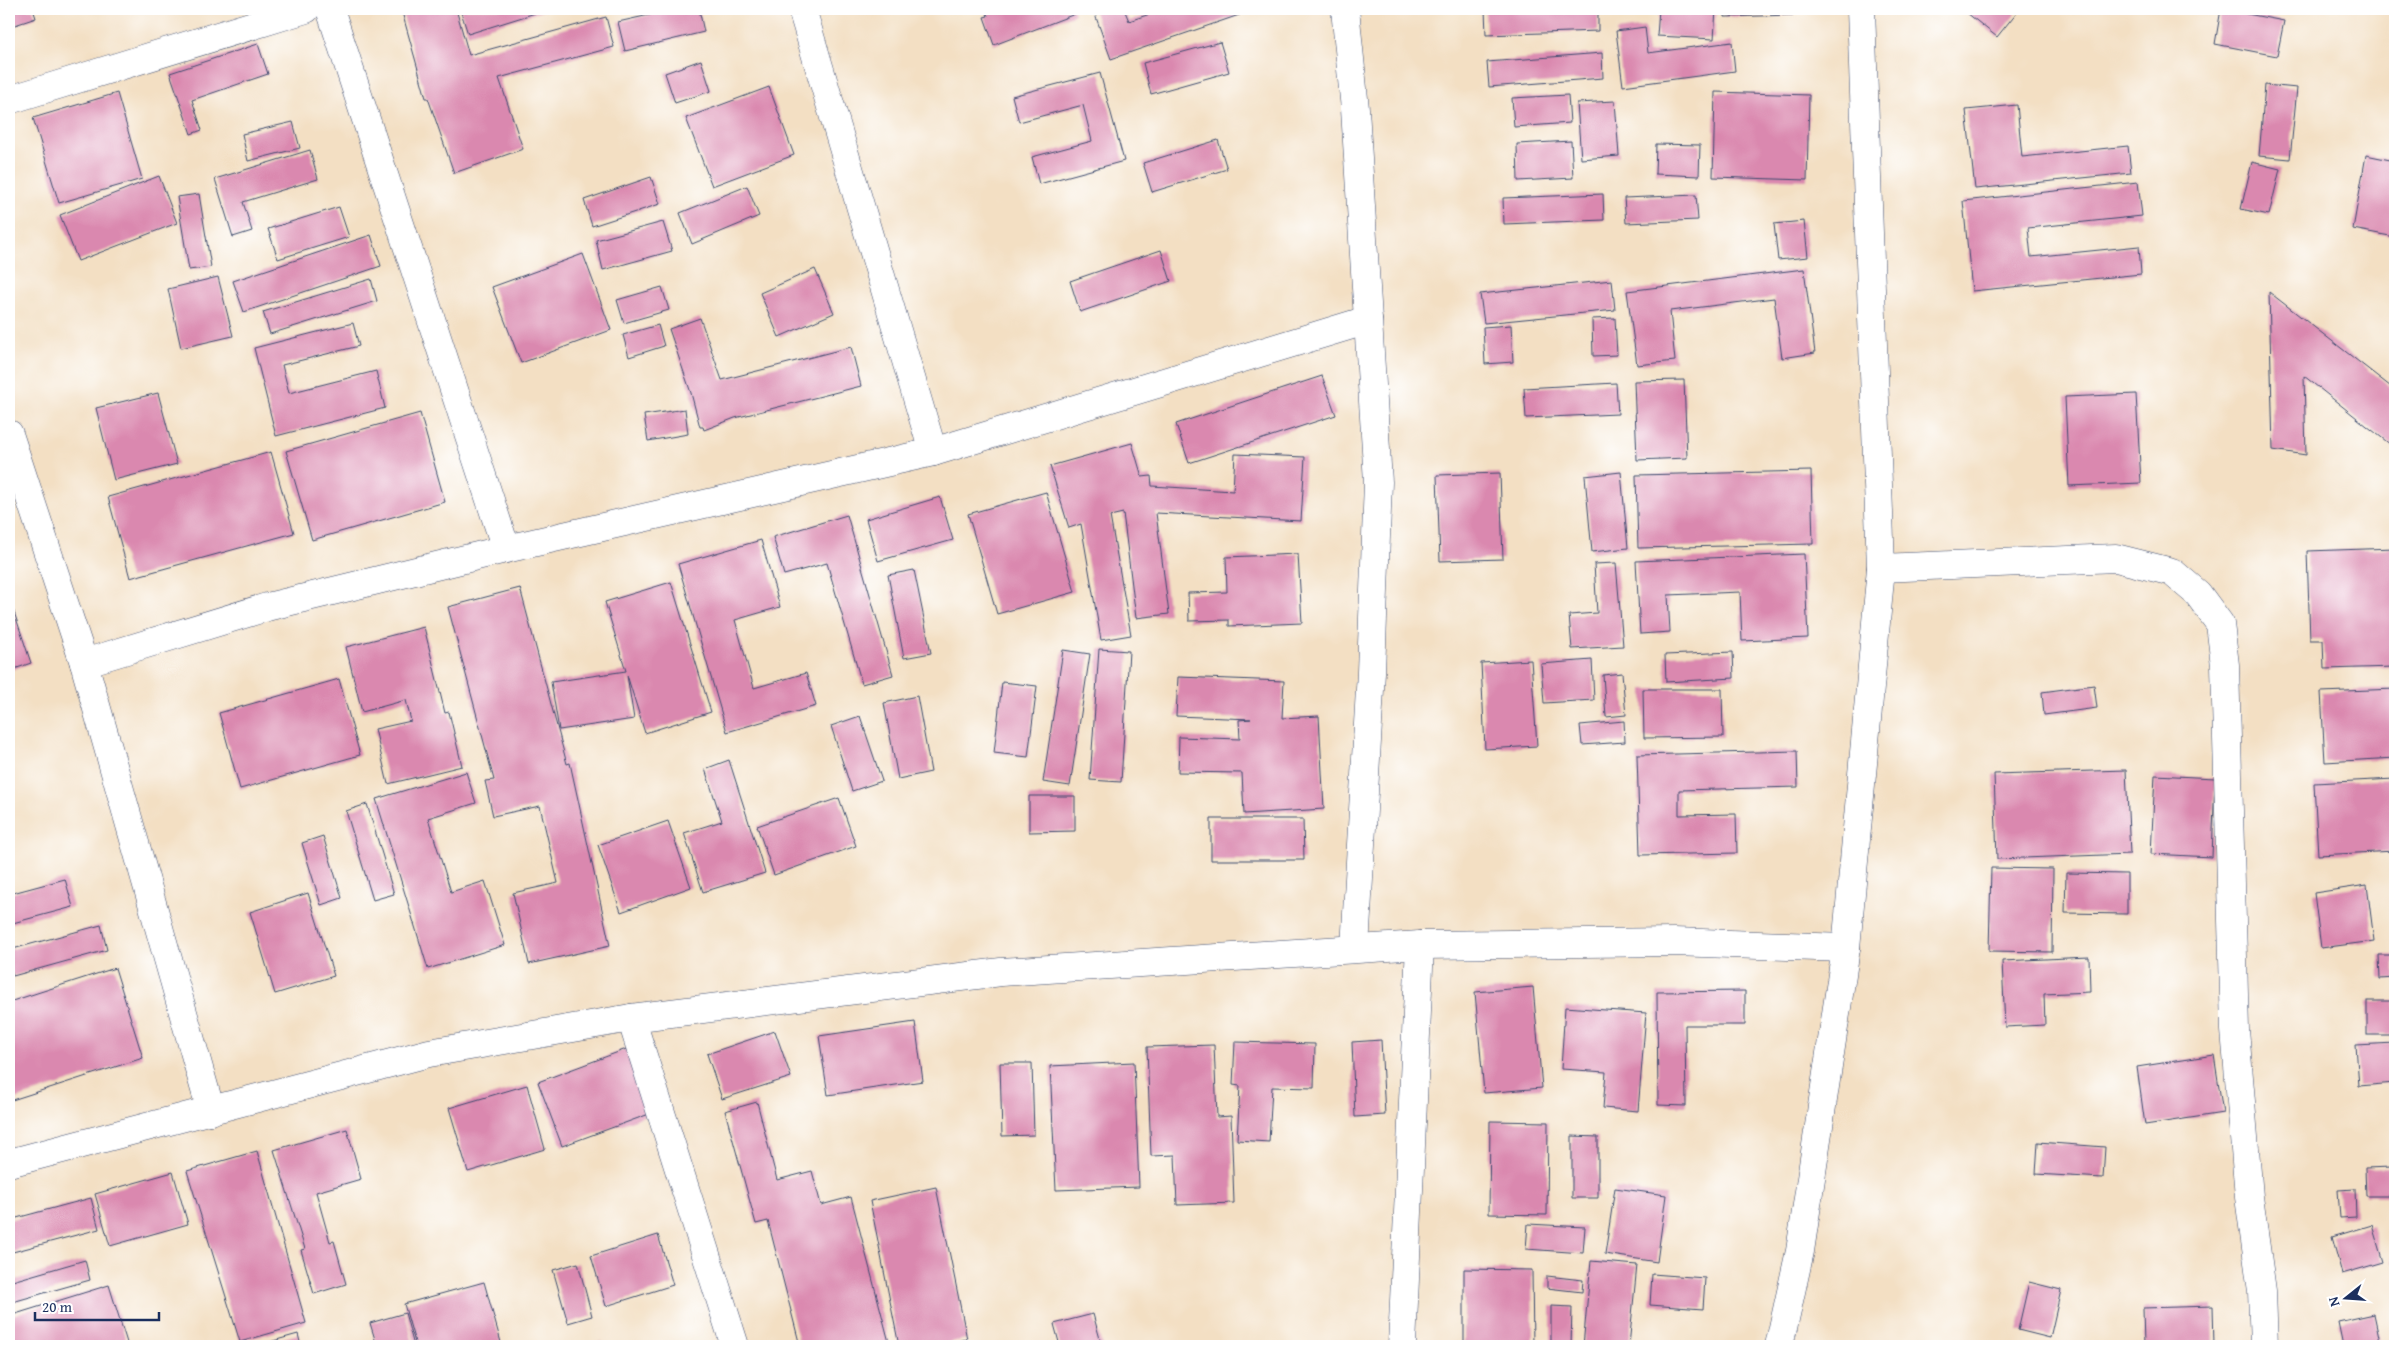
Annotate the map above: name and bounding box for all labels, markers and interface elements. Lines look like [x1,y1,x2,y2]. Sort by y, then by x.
north arrow [2322,1272,2372,1322]
scale bar [35,1290,159,1322]
text: N [2322,1294,2344,1309]
text: 20 m [42,1296,73,1317]

